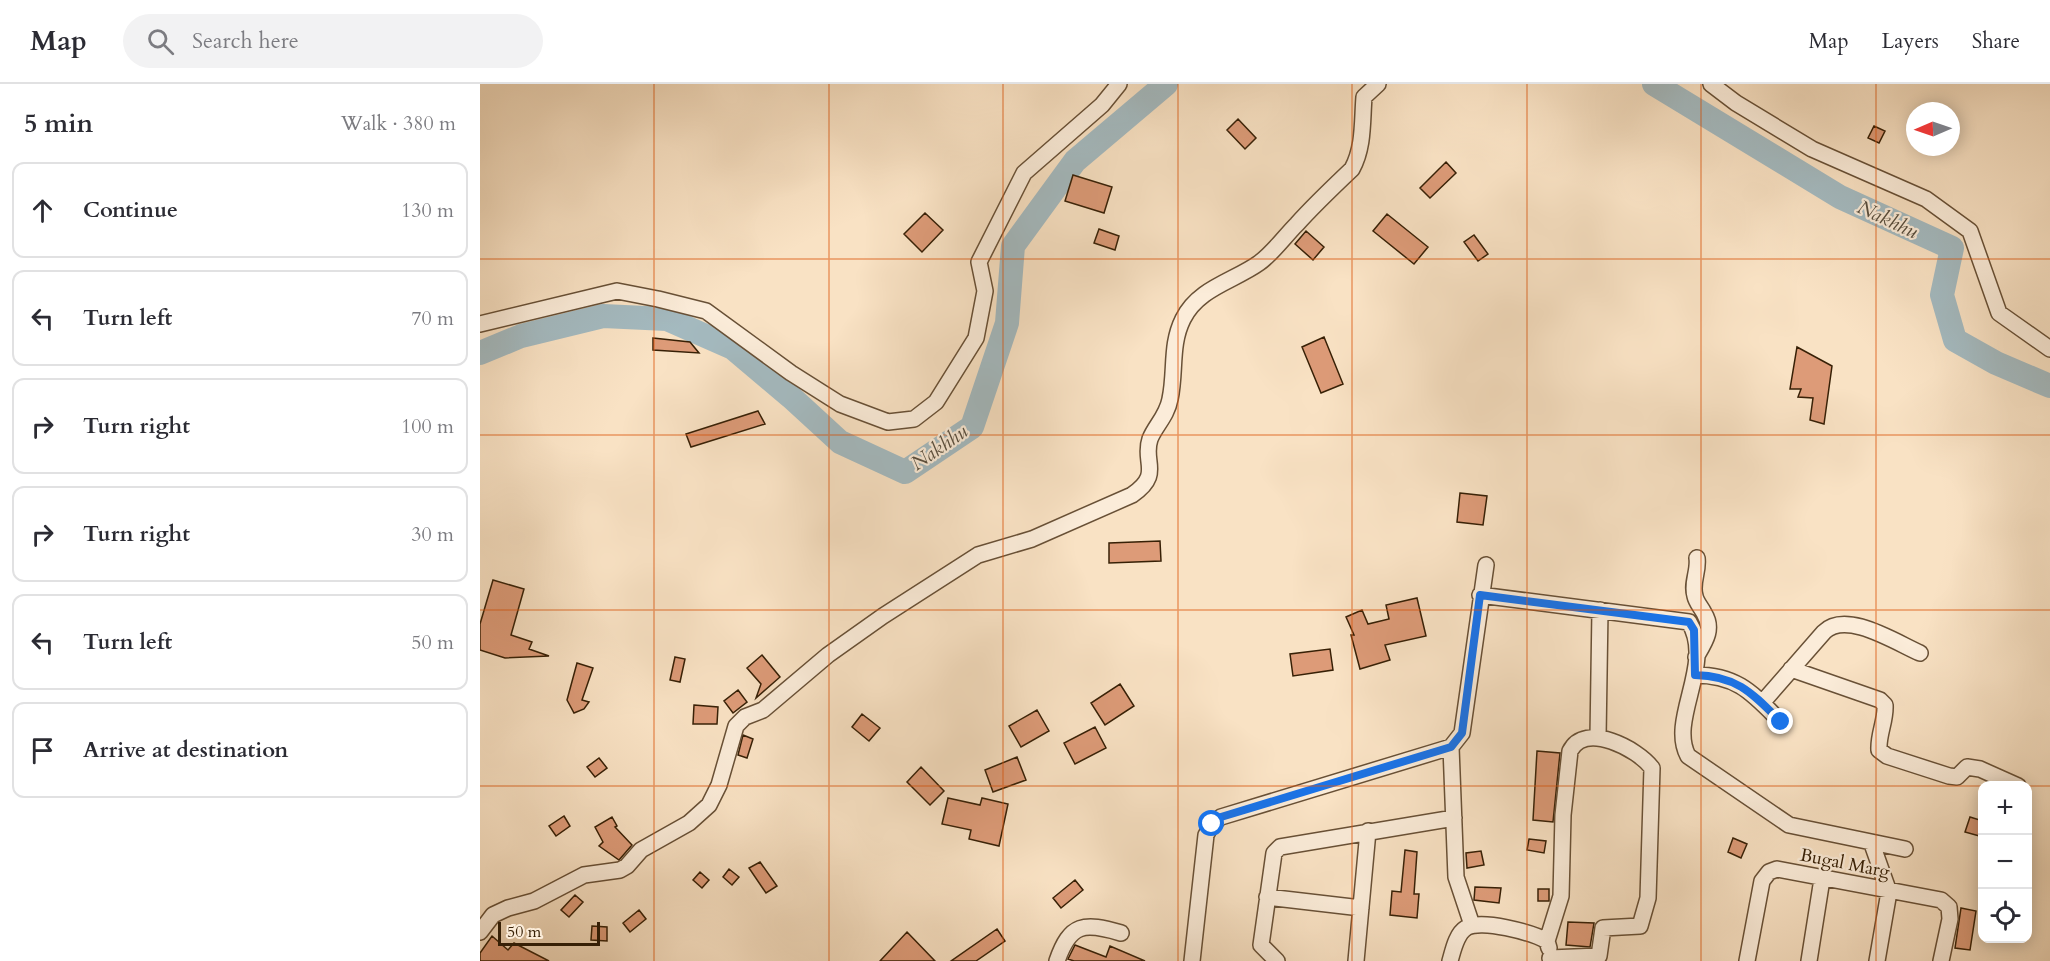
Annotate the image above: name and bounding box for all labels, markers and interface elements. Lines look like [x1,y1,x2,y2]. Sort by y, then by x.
search box [123,14,543,68]
text: Map [30,22,87,60]
icon: search [144,25,177,58]
text: Search here [192,26,299,56]
text: Map [1809,27,1849,56]
text: Layers [1882,27,1939,56]
text: Share [1972,27,2020,56]
north arrow [1906,102,1960,156]
text: 5 min [24,106,93,141]
text: Walk · 380 m [341,110,456,137]
icon: ahead [26,194,59,227]
water label: Nakhhu [1853,194,1923,245]
text: Continue [83,195,178,225]
text: 130 m [401,197,454,224]
icon: left [26,302,59,335]
text: Turn left [83,303,172,333]
text: 70 m [411,305,454,332]
icon: right [26,410,59,443]
text: Turn right [83,411,190,441]
text: 100 m [401,413,454,440]
water label: Nakhhu [905,418,973,477]
icon: right [26,518,59,551]
text: Turn right [83,519,190,549]
text: 30 m [411,521,454,548]
icon: left [26,626,59,659]
text: Turn left [83,627,172,657]
text: 50 m [411,629,454,656]
route end [1767,708,1793,734]
icon: arrive [26,734,59,767]
text: Arrive at destination [83,735,288,765]
map controls [1978,781,2032,943]
button: + [1978,781,2032,835]
route start [1198,810,1224,836]
button: − [1978,835,2032,889]
street label: Bugal Marg [1798,843,1893,885]
button: locate [1978,889,2032,943]
scale bar [498,919,600,946]
text: 50 m [507,921,541,943]

